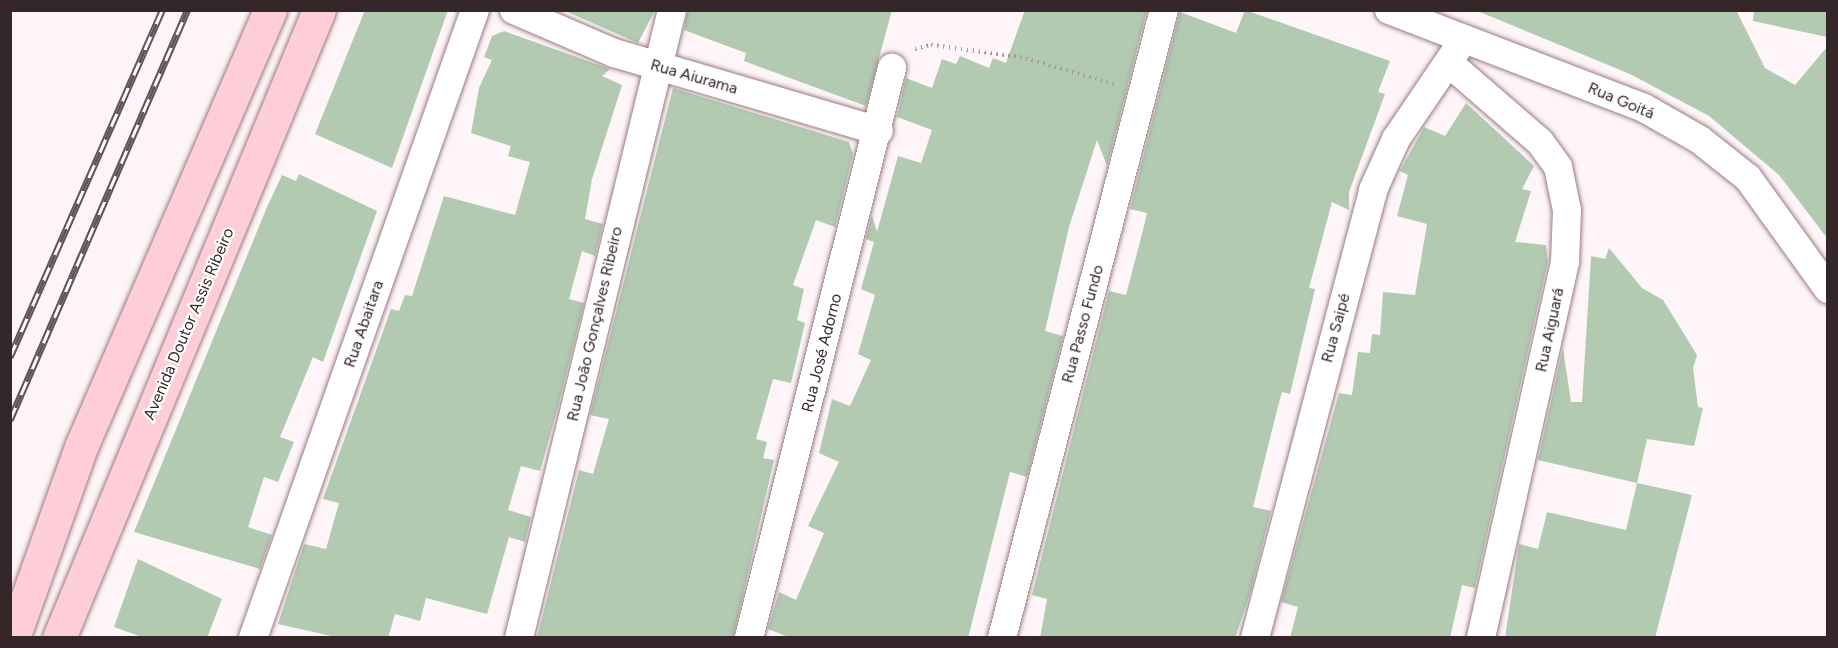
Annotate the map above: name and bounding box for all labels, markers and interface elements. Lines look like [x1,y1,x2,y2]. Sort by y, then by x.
street label: Rua Aiurama [648,55,740,99]
street label: Rua Goitá [1585,78,1657,124]
street label: Avenida Doutor Assis Ribeiro [140,225,238,423]
street label: Rua João Gonçalves Ribeiro [563,225,627,423]
street label: Rua Passo Fundo [1058,263,1108,385]
street label: Rua Abaitara [340,278,388,370]
street label: Rua Aiguará [1532,286,1568,374]
street label: Rua Saipé [1318,291,1354,365]
street label: Rua José Adorno [798,292,846,414]

